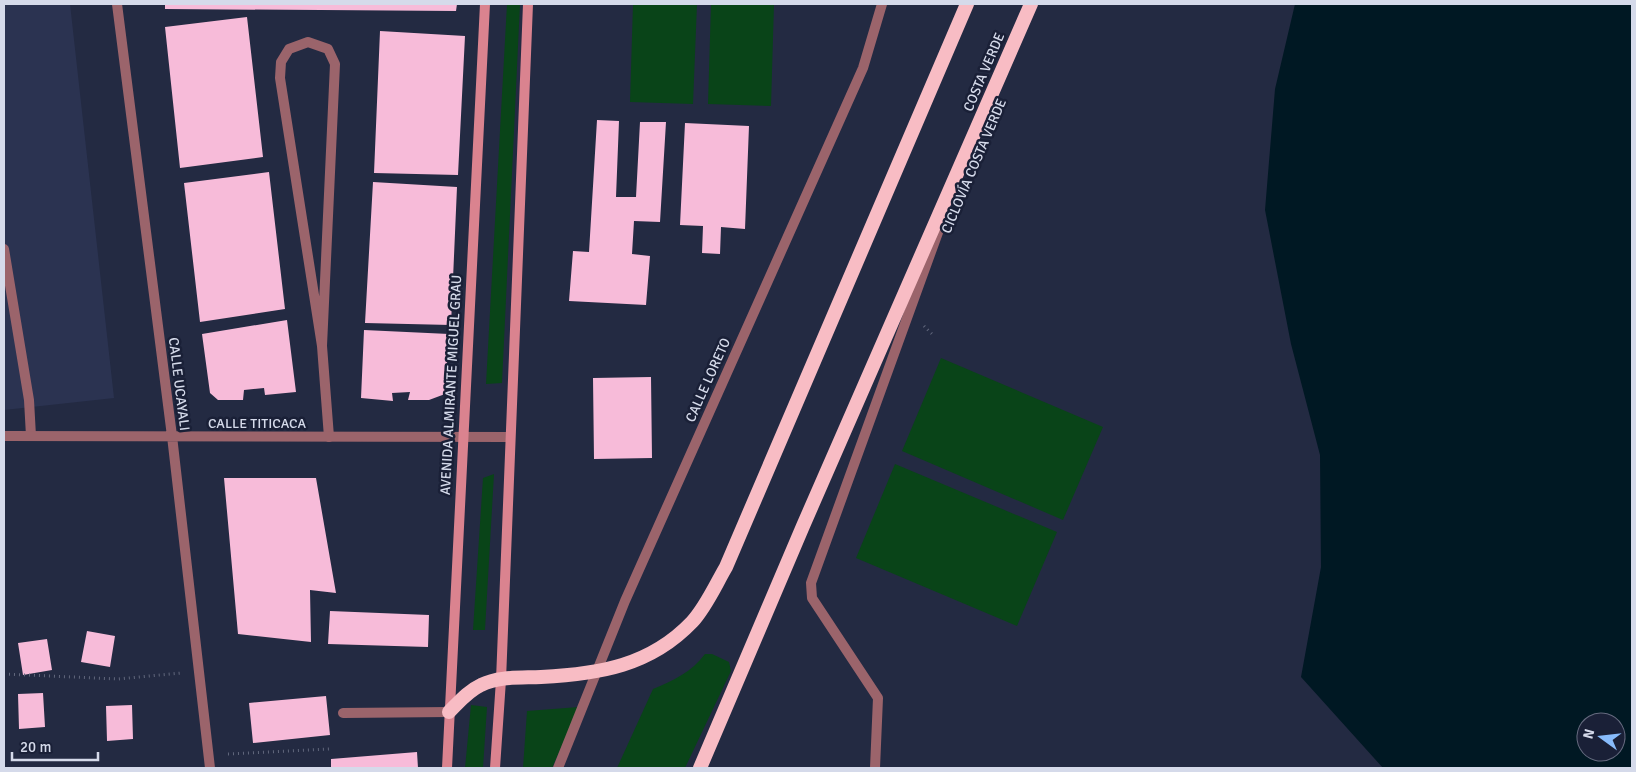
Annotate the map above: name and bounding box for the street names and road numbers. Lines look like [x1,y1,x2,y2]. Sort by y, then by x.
street label: COSTA VERDE [960,30,1008,114]
street label: CICLOVÍA COSTA VERDE [938,96,1010,236]
street label: AVENIDA ALMIRANTE MIGUEL GRAU [437,274,465,496]
street label: CALLE LORETO [682,335,734,425]
street label: CALLE UCAYALI [165,336,193,432]
street label: CALLE TITICACA [208,415,307,432]

